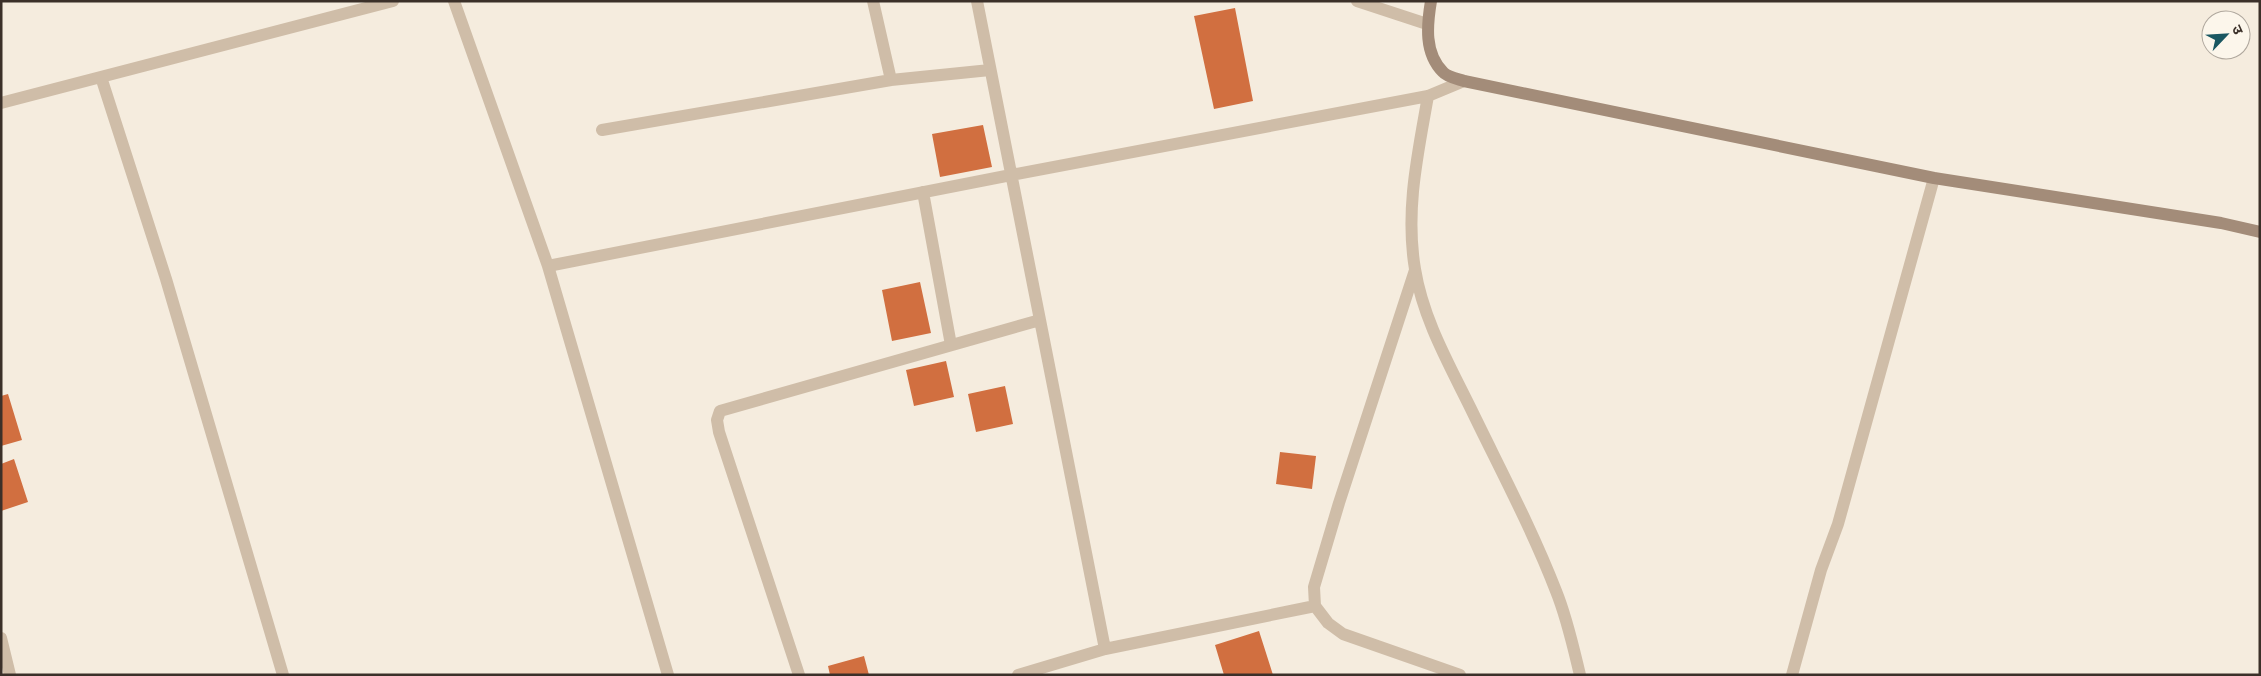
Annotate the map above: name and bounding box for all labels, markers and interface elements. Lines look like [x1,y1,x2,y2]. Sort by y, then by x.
north arrow [2201,10,2251,60]
text: उ [2228,22,2248,38]

